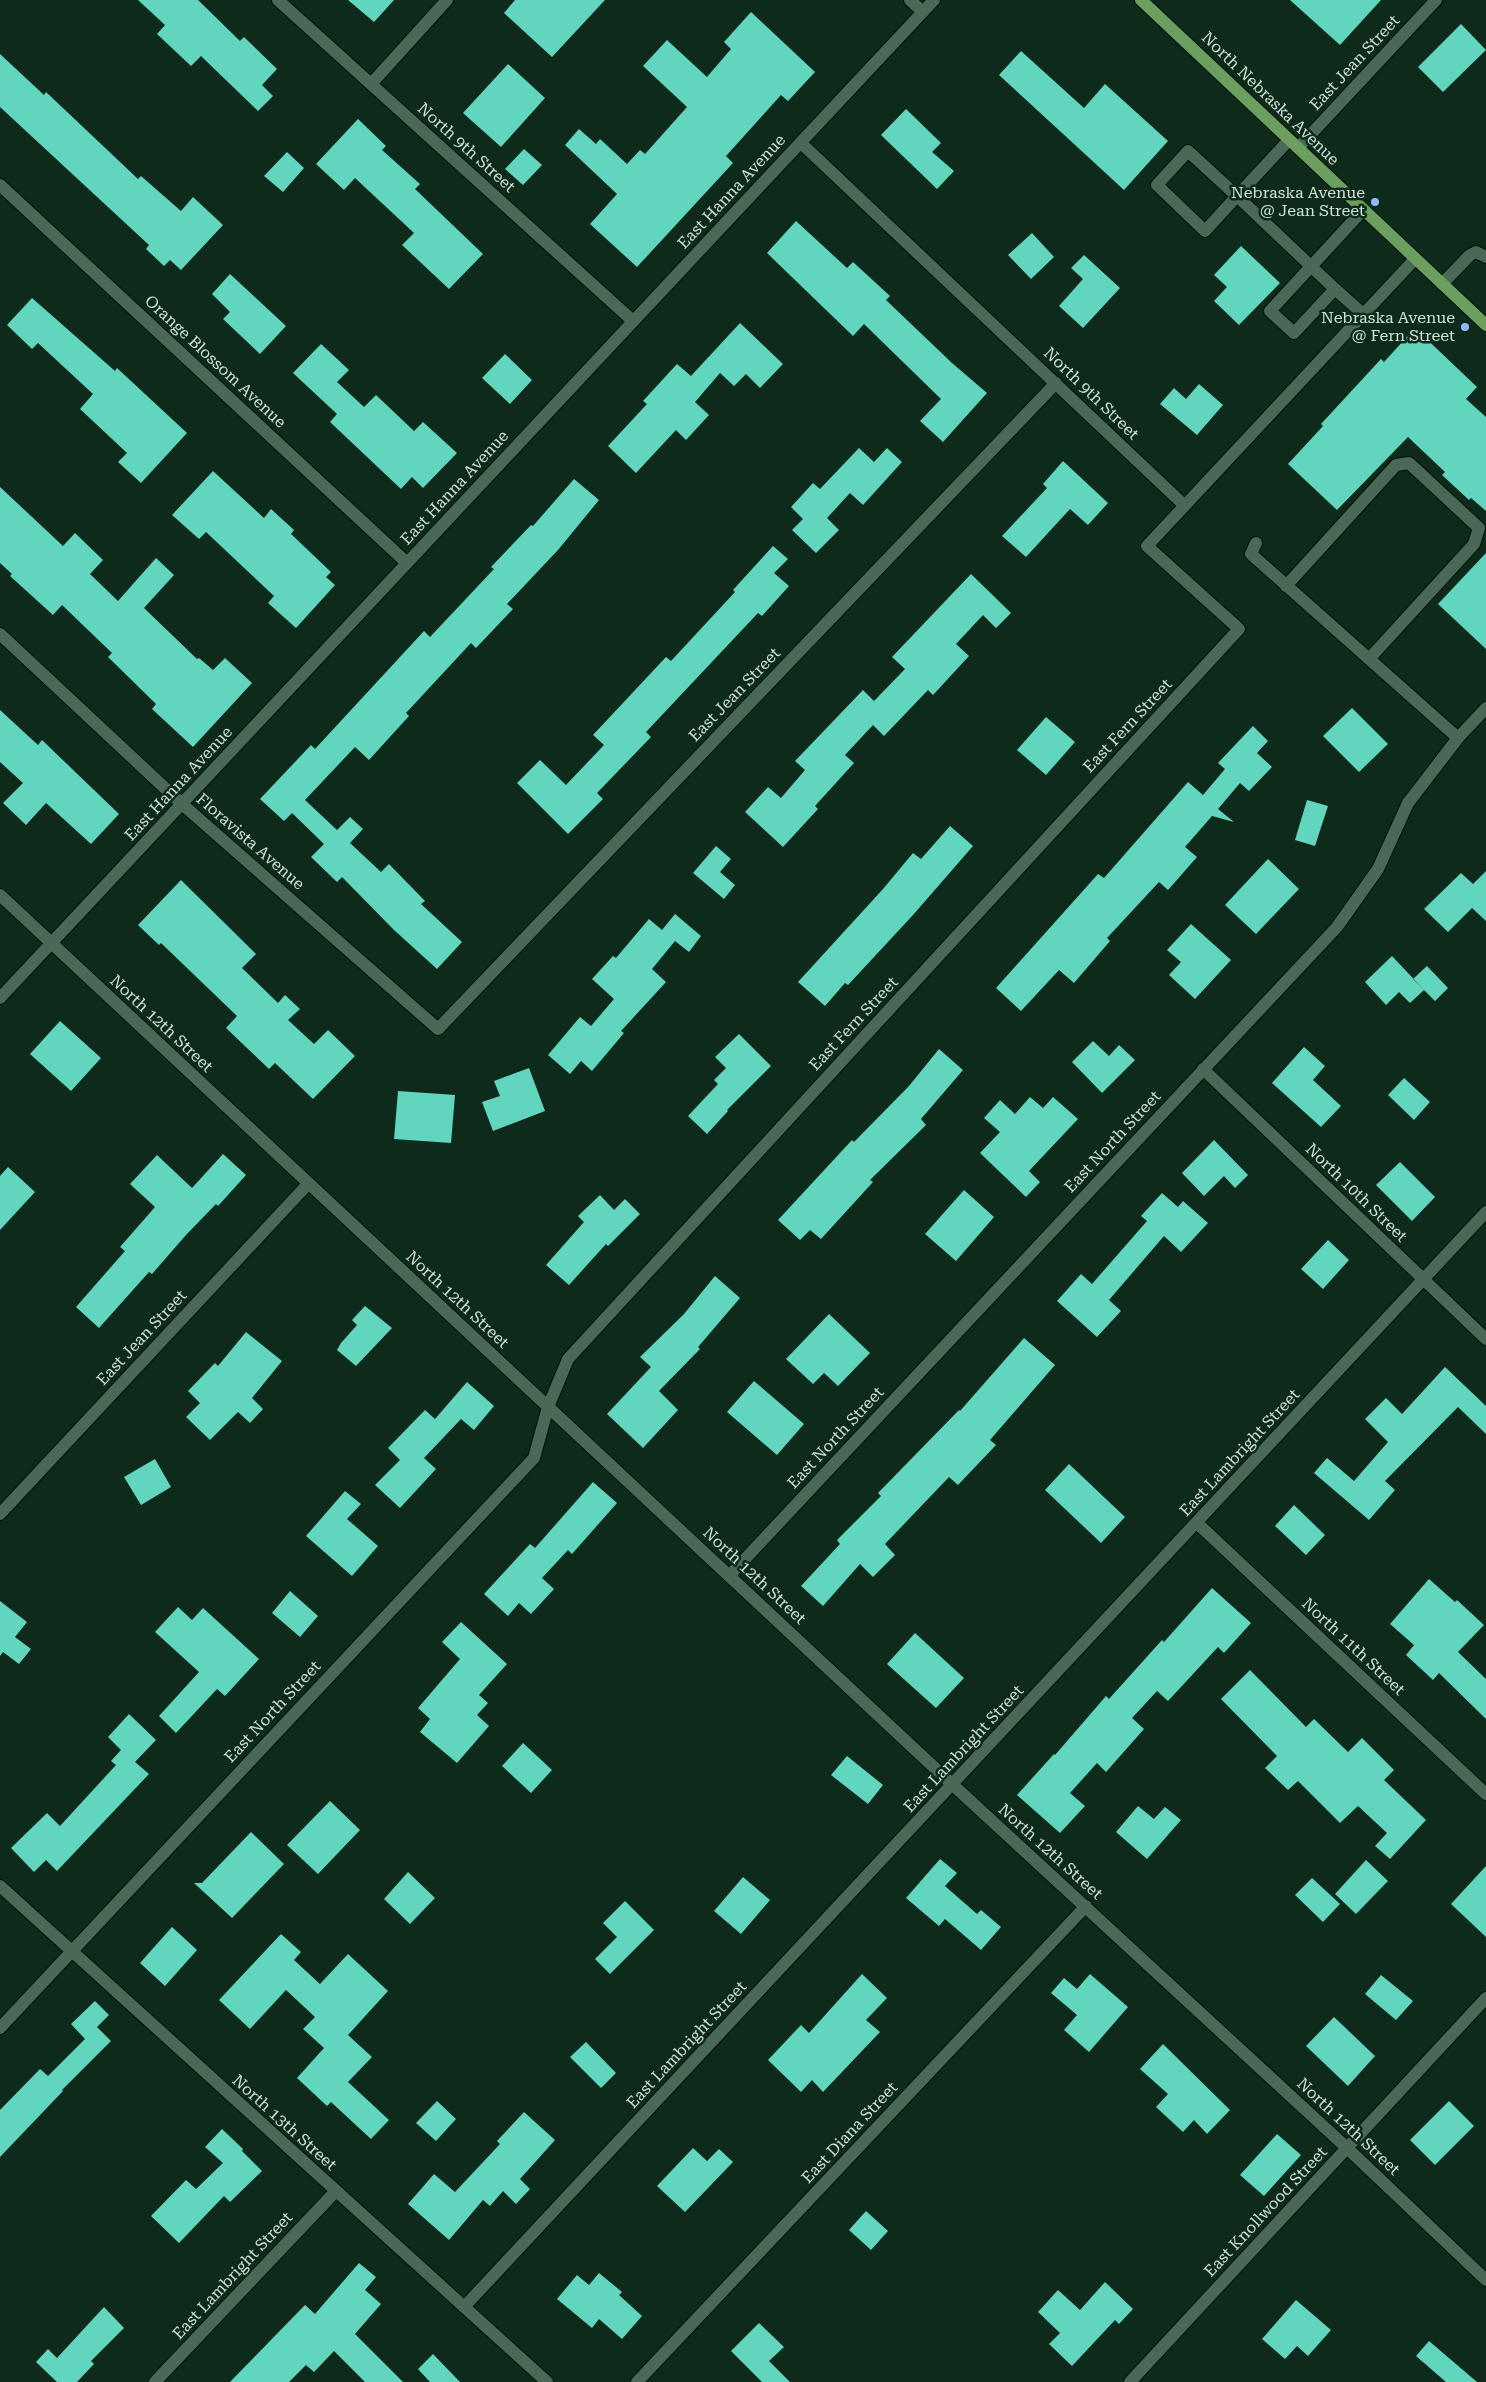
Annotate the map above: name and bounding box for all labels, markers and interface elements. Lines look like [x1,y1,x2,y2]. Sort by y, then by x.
street label: East Jean Street [1306,11,1404,115]
street label: North Nebraska Avenue [1197,28,1343,170]
street label: North 9th Street [413,99,519,197]
street label: East Hanna Avenue [674,131,790,253]
place label: Nebraska Avenue @ Jean Street [1231,183,1365,221]
marker: Nebraska Avenue @ Jean Street [1369,196,1381,208]
street label: Orange Blossom Avenue [140,292,290,432]
place label: Nebraska Avenue @ Fern Street [1321,308,1455,346]
marker: Nebraska Avenue @ Fern Street [1459,321,1471,333]
street label: North 9th Street [1039,344,1143,444]
street label: East Hanna Avenue [397,427,513,549]
street label: East Jean Street [685,644,785,746]
street label: East Fern Street [1080,675,1176,777]
street label: East Hanna Avenue [121,723,237,845]
street label: Floravista Avenue [192,790,308,894]
street label: North 12th Street [106,971,216,1077]
street label: East Fern Street [806,973,902,1075]
street label: East North Street [1061,1087,1165,1197]
street label: North 10th Street [1301,1140,1411,1246]
street label: North 12th Street [402,1247,512,1353]
street label: East Jean Street [93,1286,191,1390]
street label: East North Street [784,1383,888,1493]
street label: East Lambright Street [1176,1385,1304,1521]
street label: North 12th Street [699,1523,809,1629]
street label: North 11th Street [1298,1594,1408,1700]
street label: East North Street [221,1657,325,1767]
street label: East Lambright Street [900,1681,1028,1817]
street label: North 12th Street [994,1800,1106,1904]
street label: East Lambright Street [623,1977,751,2113]
street label: North 13th Street [228,2071,340,2175]
street label: North 12th Street [1293,2074,1403,2180]
street label: East Diana Street [798,2078,902,2188]
street label: East Knollwood Street [1201,2143,1331,2281]
street label: East Lambright Street [169,2208,297,2344]

